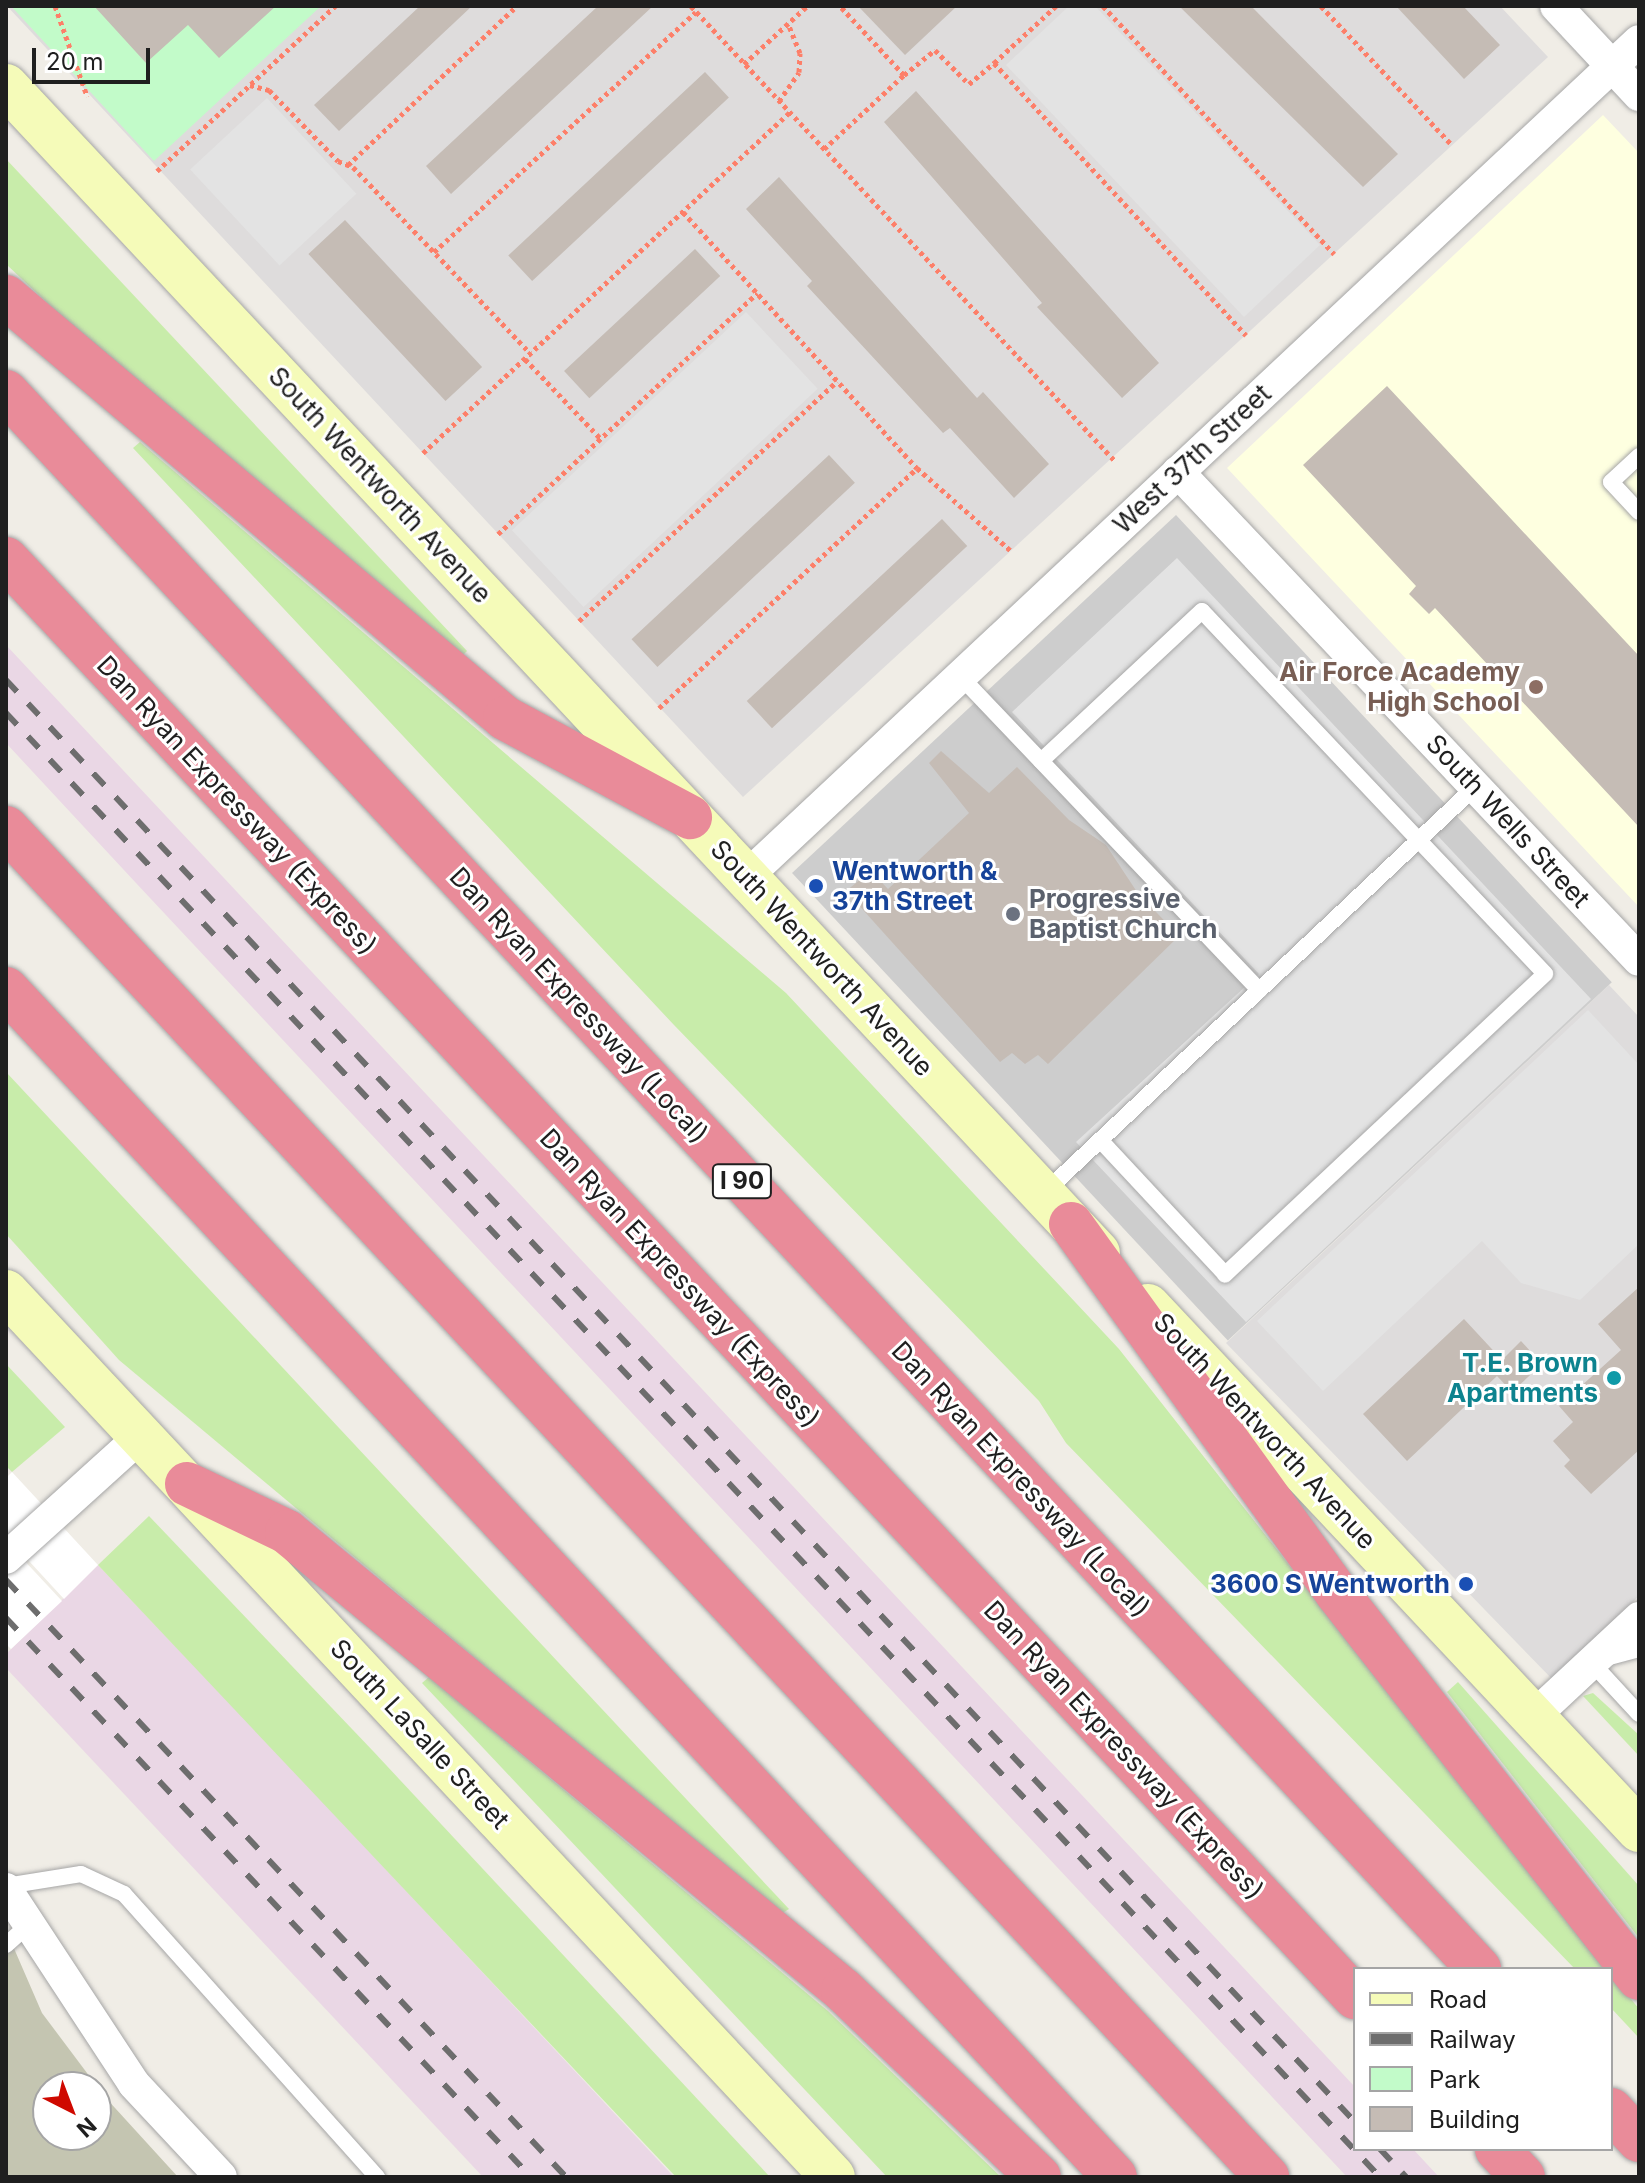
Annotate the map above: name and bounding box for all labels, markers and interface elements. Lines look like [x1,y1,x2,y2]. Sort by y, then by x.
scale bar [36,32,154,82]
text: 20 m [46,47,104,76]
street label: South Wentworth Avenue [262,360,498,610]
street label: West 37th Street [1107,378,1277,540]
street label: Dan Ryan Expressway (Express) [90,649,384,961]
place label: Air Force Academy High School [1279,656,1520,718]
marker: Air Force Academy High School [1527,678,1545,696]
street label: South Wells Street [1420,728,1596,914]
street label: South Wentworth Avenue [704,833,940,1083]
place label: Wentworth & 37th Street [832,855,998,916]
street label: Dan Ryan Expressway (Local) [443,861,715,1149]
marker: Wentworth & 37th Street [807,877,825,895]
place label: Progressive Baptist Church [1029,883,1218,944]
marker: Progressive Baptist Church [1004,905,1022,923]
street label: Dan Ryan Expressway (Express) [533,1122,827,1434]
road number: I 90 [710,1161,774,1201]
street label: South Wentworth Avenue [1147,1306,1383,1556]
street label: Dan Ryan Expressway (Local) [885,1335,1157,1623]
place label: T.E. Brown Apartments [1447,1347,1598,1408]
marker: T.E. Brown Apartments [1605,1369,1623,1387]
place label: 3600 S Wentworth [1210,1568,1450,1600]
marker: 3600 S Wentworth [1457,1575,1475,1593]
street label: Dan Ryan Expressway (Express) [977,1594,1271,1906]
street label: South LaSalle Street [324,1633,516,1835]
legend [1353,1967,1613,2151]
text: Road [1429,1985,1487,2014]
text: Railway [1429,2025,1516,2054]
text: Park [1429,2065,1480,2094]
north arrow [32,2071,112,2151]
text: Building [1429,2105,1520,2134]
text: N [72,2112,102,2143]

